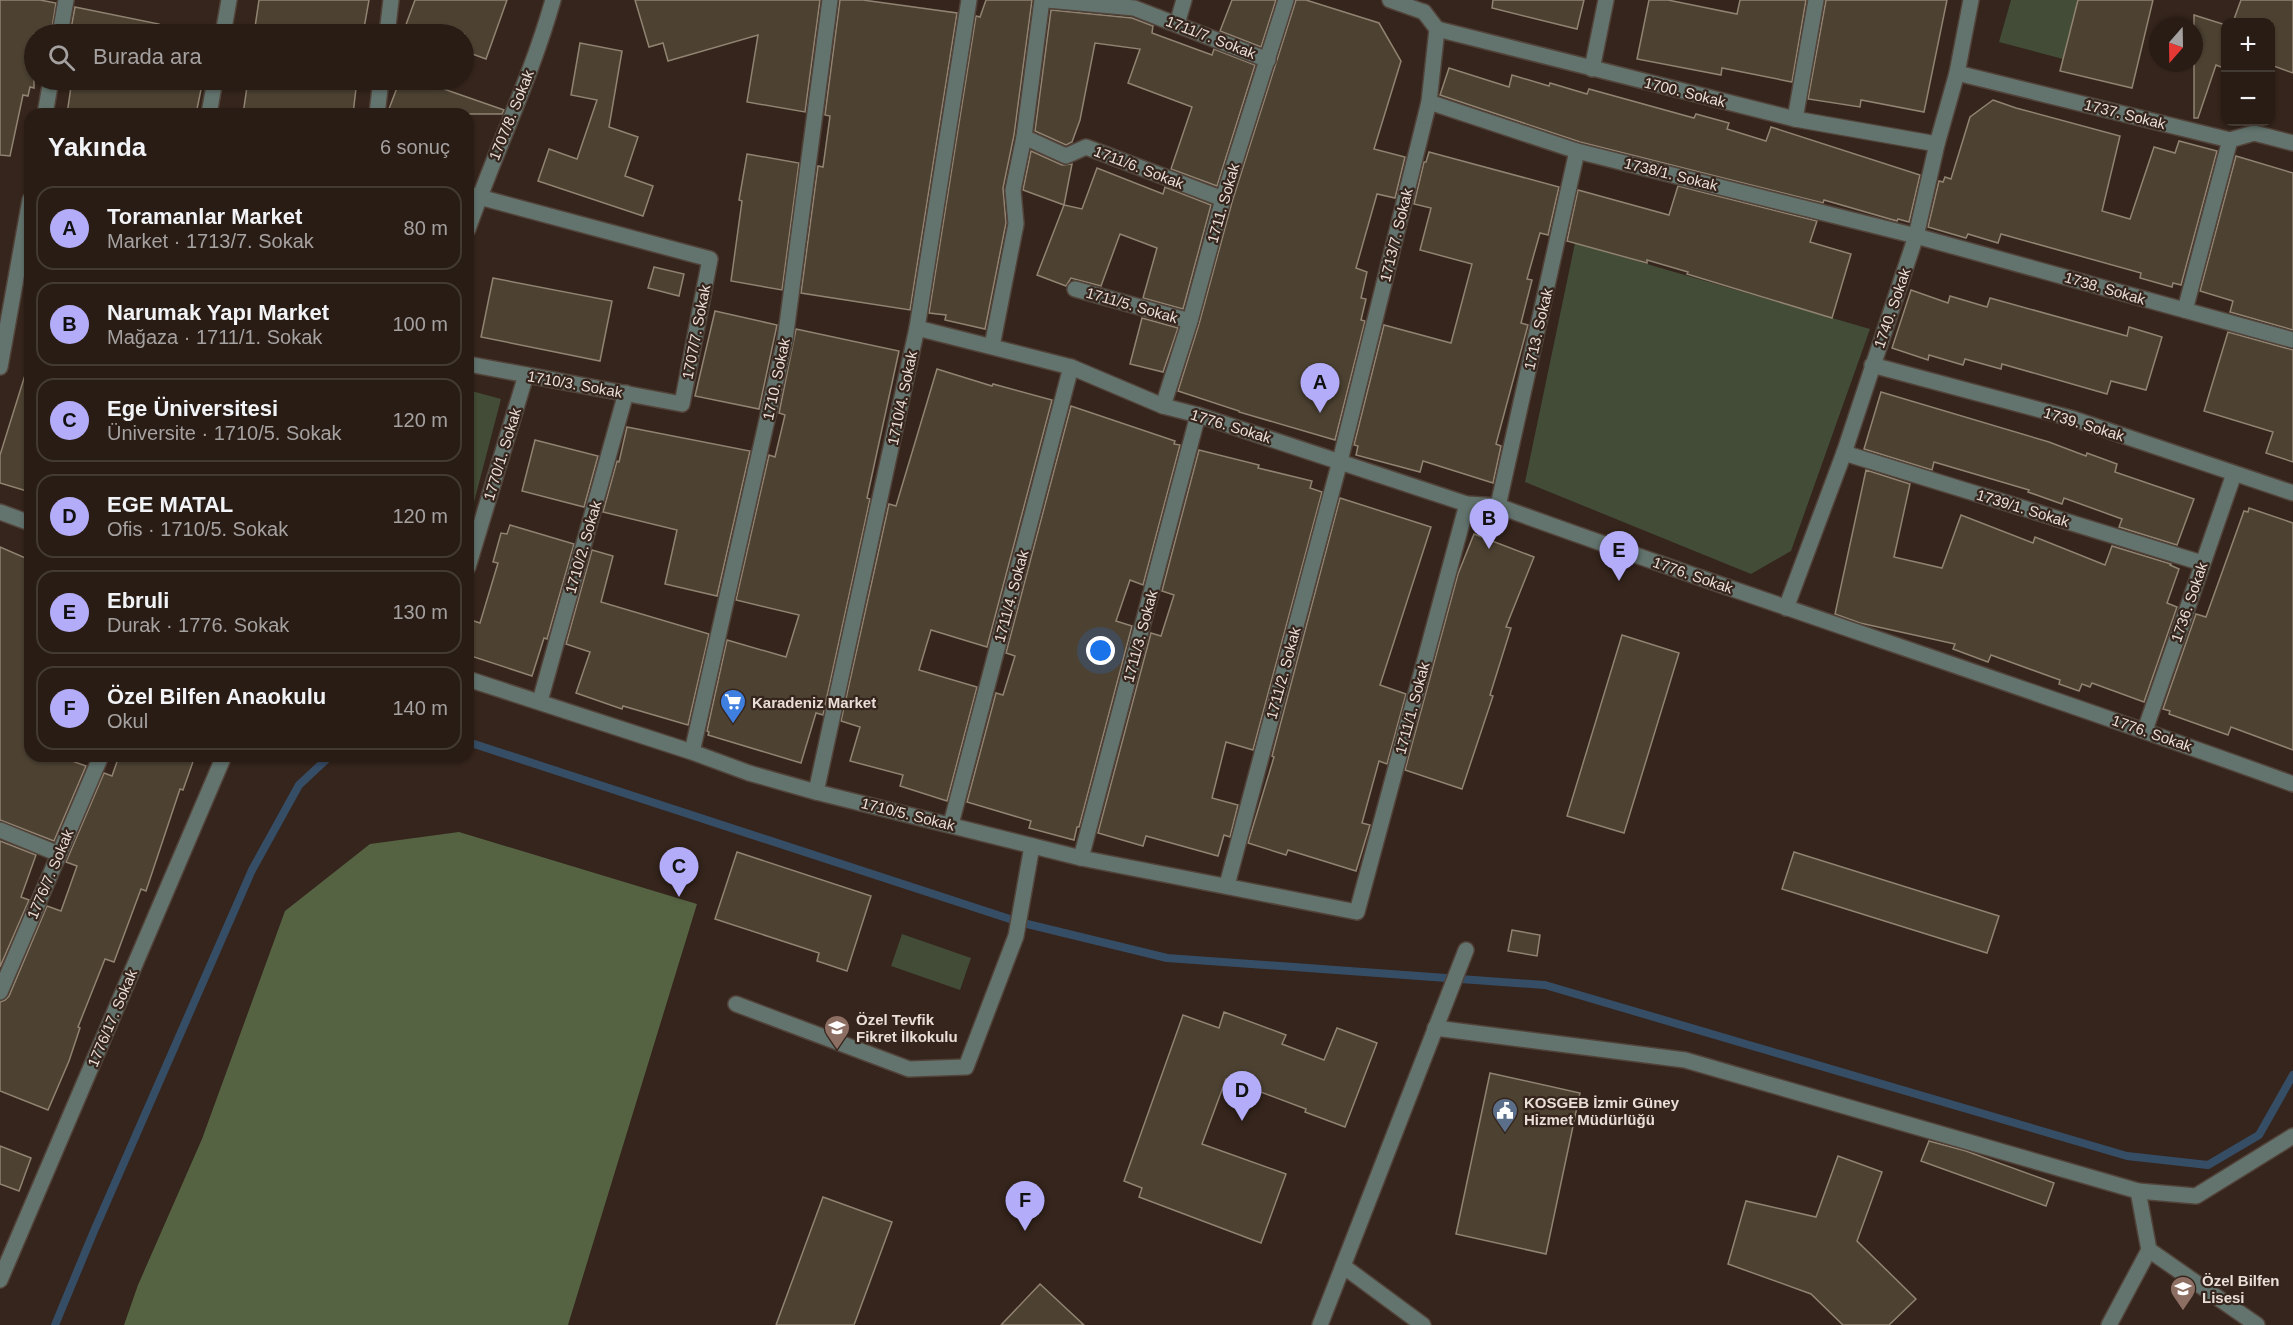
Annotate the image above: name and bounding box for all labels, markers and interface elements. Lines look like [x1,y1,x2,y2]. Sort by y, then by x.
street label: 1711/7. Sokak [1164,12,1259,62]
north arrow [2149,18,2203,72]
map controls [2221,18,2275,126]
button: + [2221,18,2275,72]
search box [24,24,474,90]
icon: search [45,41,78,74]
text: Burada ara [93,44,202,69]
street label: 1707/8. Sokak [485,67,537,163]
button: − [2221,72,2275,126]
street label: 1700. Sokak [1642,74,1728,110]
street label: 1737. Sokak [2082,96,2168,132]
text: Yakında [48,132,146,162]
text: 6 sonuç [380,136,450,158]
street label: 1711/6. Sokak [1092,142,1187,192]
street label: 1738/1. Sokak [1622,154,1720,194]
street label: 1711. Sokak [1203,161,1243,245]
street label: 1713/7. Sokak [1376,186,1416,284]
text: Toramanlar Market [107,204,302,229]
text: A [62,217,77,239]
text: 80 m [404,217,448,239]
text: Market · 1713/7. Sokak [107,230,314,252]
street label: 1740. Sokak [1870,265,1914,350]
street label: 1738. Sokak [2063,268,2148,308]
street label: 1707/7. Sokak [679,283,714,381]
street label: 1711/5. Sokak [1084,284,1180,326]
street label: 1713. Sokak [1520,286,1556,372]
text: Narumak Yapı Market [107,300,329,325]
text: B [62,313,77,335]
text: 100 m [392,313,448,335]
text: Mağaza · 1711/1. Sokak [107,326,322,348]
street label: 1710. Sokak [759,336,793,422]
street label: 1710/4. Sokak [884,349,920,447]
pin: A [1300,364,1340,413]
street label: 1710/3. Sokak [526,367,624,401]
text: Ege Üniversitesi [107,396,278,421]
street label: 1739. Sokak [2042,404,2127,444]
street label: 1770/1. Sokak [480,405,524,502]
street label: 1776. Sokak [1189,406,1274,446]
text: C [62,409,77,431]
text: 120 m [392,409,448,431]
text: Üniversite · 1710/5. Sokak [107,422,342,444]
street label: 1739/1. Sokak [1975,486,2072,530]
text: EGE MATAL [107,492,233,517]
street label: 1710/2. Sokak [562,498,605,595]
pin: B [1470,500,1508,549]
text: D [62,505,77,527]
text: 120 m [392,505,448,527]
text: Ofis · 1710/5. Sokak [107,518,288,540]
pin: E [1600,532,1638,581]
street label: 1711/4. Sokak [991,548,1032,644]
street label: 1776. Sokak [1651,553,1736,597]
street label: 1736. Sokak [2167,559,2211,644]
text: Ebruli [107,588,169,613]
street label: 1711/3. Sokak [1120,588,1161,684]
text: E [63,601,76,623]
text: 130 m [392,601,448,623]
text: Durak · 1776. Sokak [107,614,289,636]
street label: 1711/2. Sokak [1263,625,1304,721]
your location [1086,636,1115,665]
street label: 1711/1. Sokak [1392,660,1433,756]
text: Özel Bilfen Anaokulu [107,684,326,709]
supermarket icon: Karadeniz Market [718,687,748,725]
place label: Karadeniz Market [752,694,876,711]
text: F [63,697,76,719]
text: 140 m [392,697,448,719]
text: Okul [107,710,148,732]
street label: 1776. Sokak [2110,711,2195,755]
street label: 1710/5. Sokak [859,794,957,834]
street label: 1776/7. Sokak [23,826,77,921]
pin: C [660,848,698,897]
street label: 1776/17. Sokak [84,966,140,1069]
place label: Özel Tevfik Fikret İlkokulu [856,1011,958,1045]
school or university icon: Özel Tevfik Fikret İlkokulu [822,1013,852,1051]
pin: D [1222,1072,1262,1121]
place label: KOSGEB İzmir Güney Hizmet Müdürlüğü [1524,1094,1680,1128]
public building icon: KOSGEB İzmir Güney Hizmet Müdürlüğü [1490,1096,1520,1134]
pin: F [1006,1182,1044,1231]
place label: Özel Bilfen Lisesi [2202,1272,2280,1306]
school or university icon: Özel Bilfen Lisesi [2168,1274,2198,1312]

